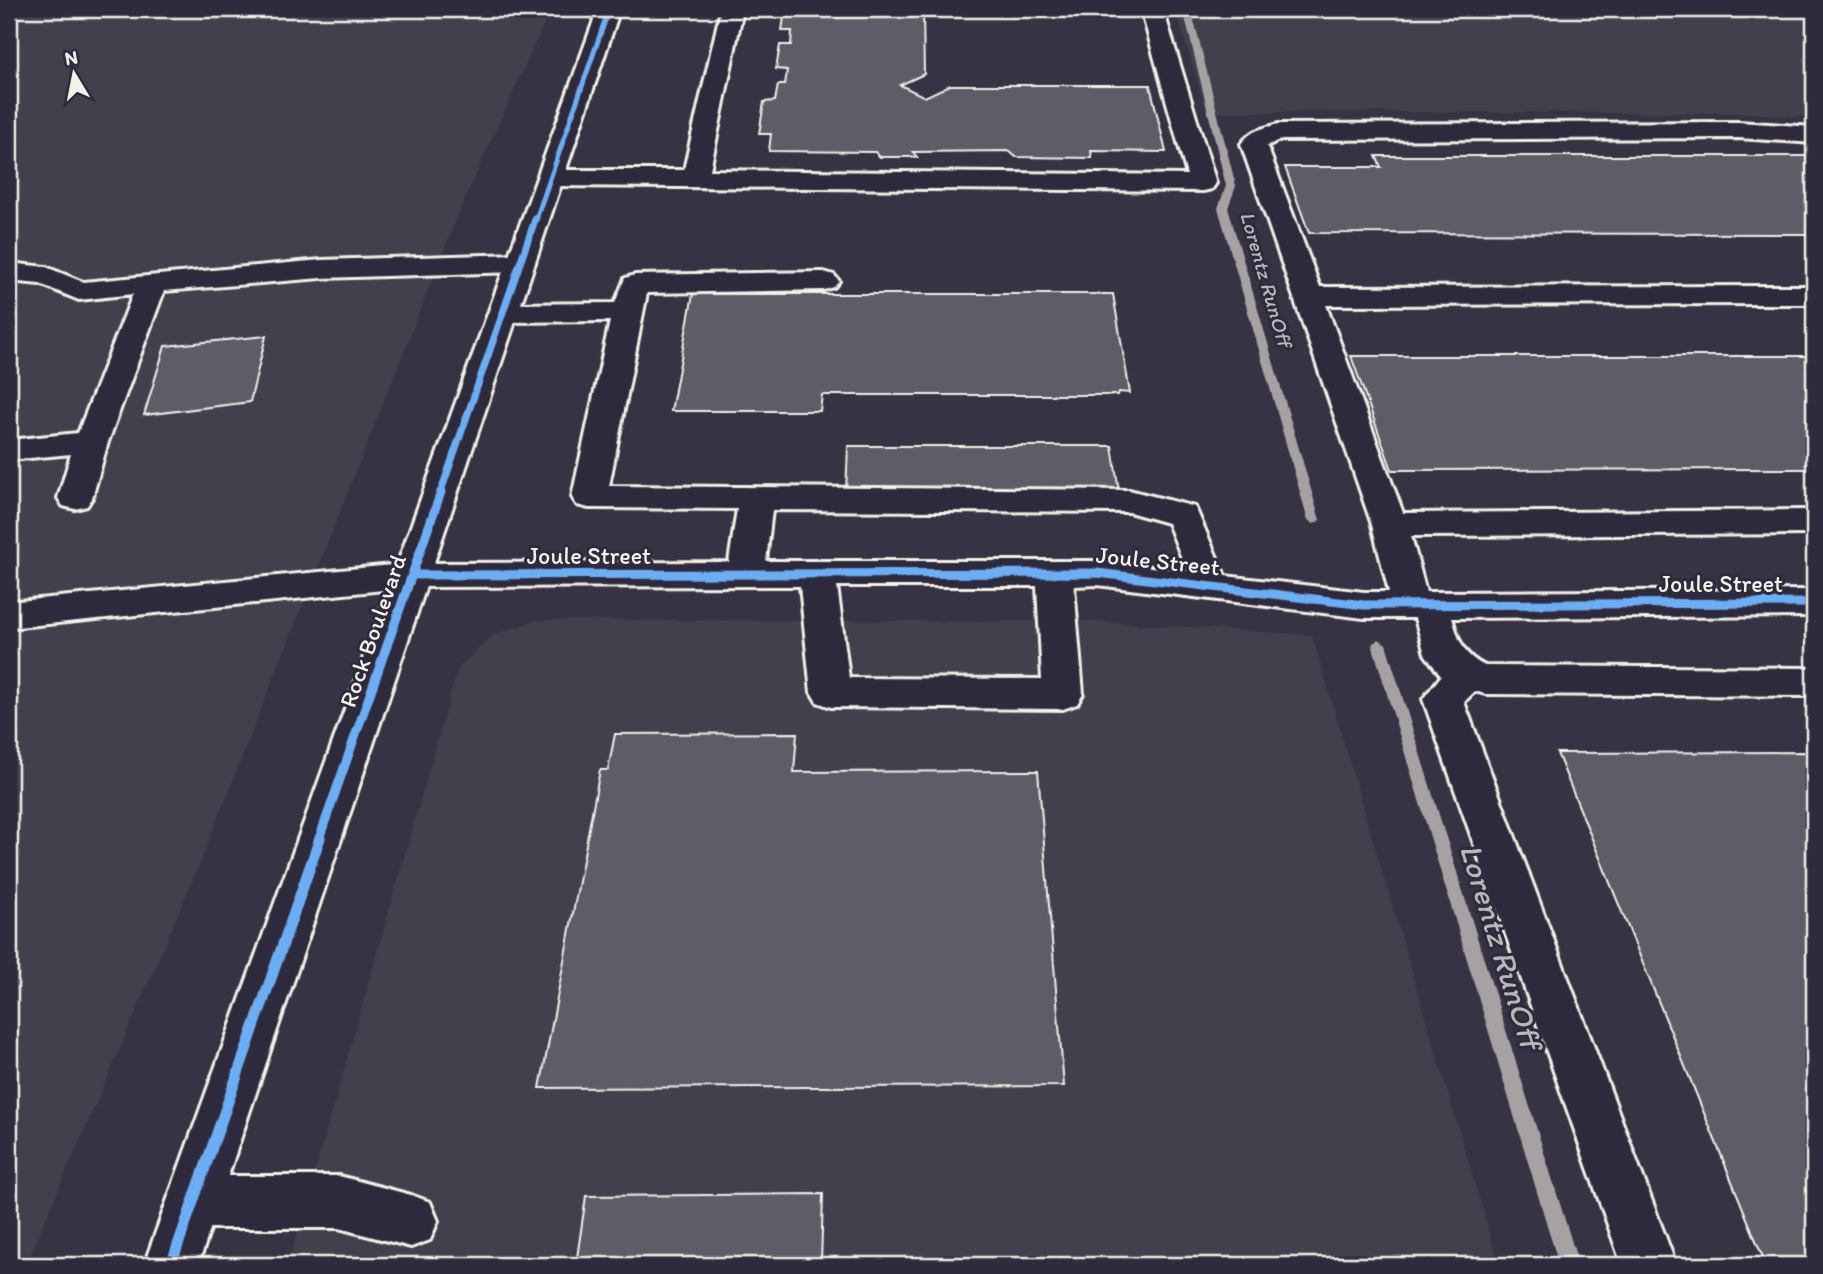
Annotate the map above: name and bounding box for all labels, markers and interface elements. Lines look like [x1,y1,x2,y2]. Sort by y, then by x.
north arrow [38,38,108,108]
text: N [63,45,79,70]
water label: Lorentz RunOff [1235,208,1299,353]
street label: Joule Street [1095,540,1221,581]
street label: Joule Street [527,541,651,570]
street label: Rock Boulevard [333,551,412,711]
street label: Joule Street [1659,569,1783,598]
water label: Lorentz RunOff [1452,839,1552,1058]

